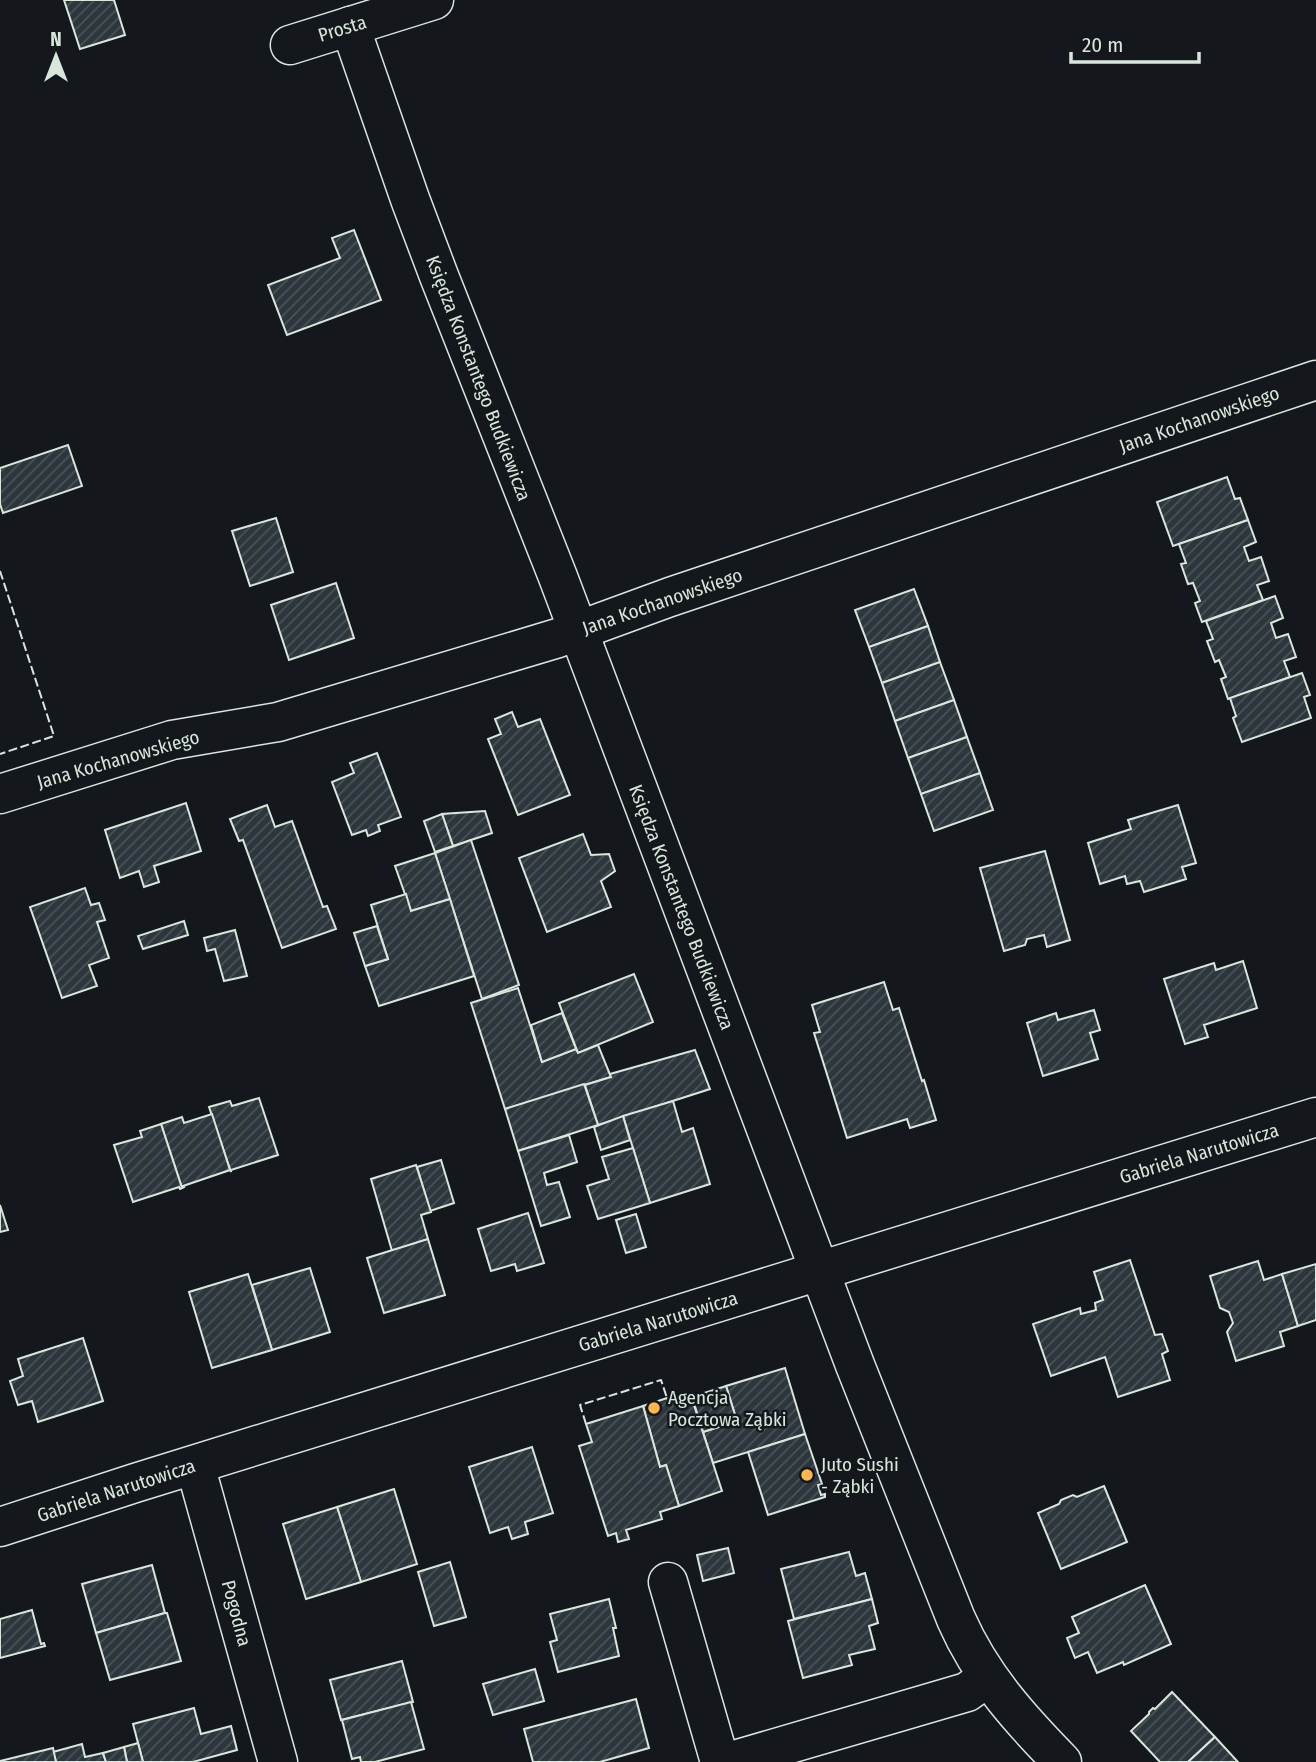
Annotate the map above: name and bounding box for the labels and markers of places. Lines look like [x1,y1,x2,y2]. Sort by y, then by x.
place label: Agencja Pocztowa Ząbki [668,1386,787,1431]
marker: Agencja Pocztowa Ząbki [646,1400,662,1416]
place label: Juto Sushi - Ząbki [821,1453,899,1498]
marker: Juto Sushi - Ząbki [799,1467,815,1483]

